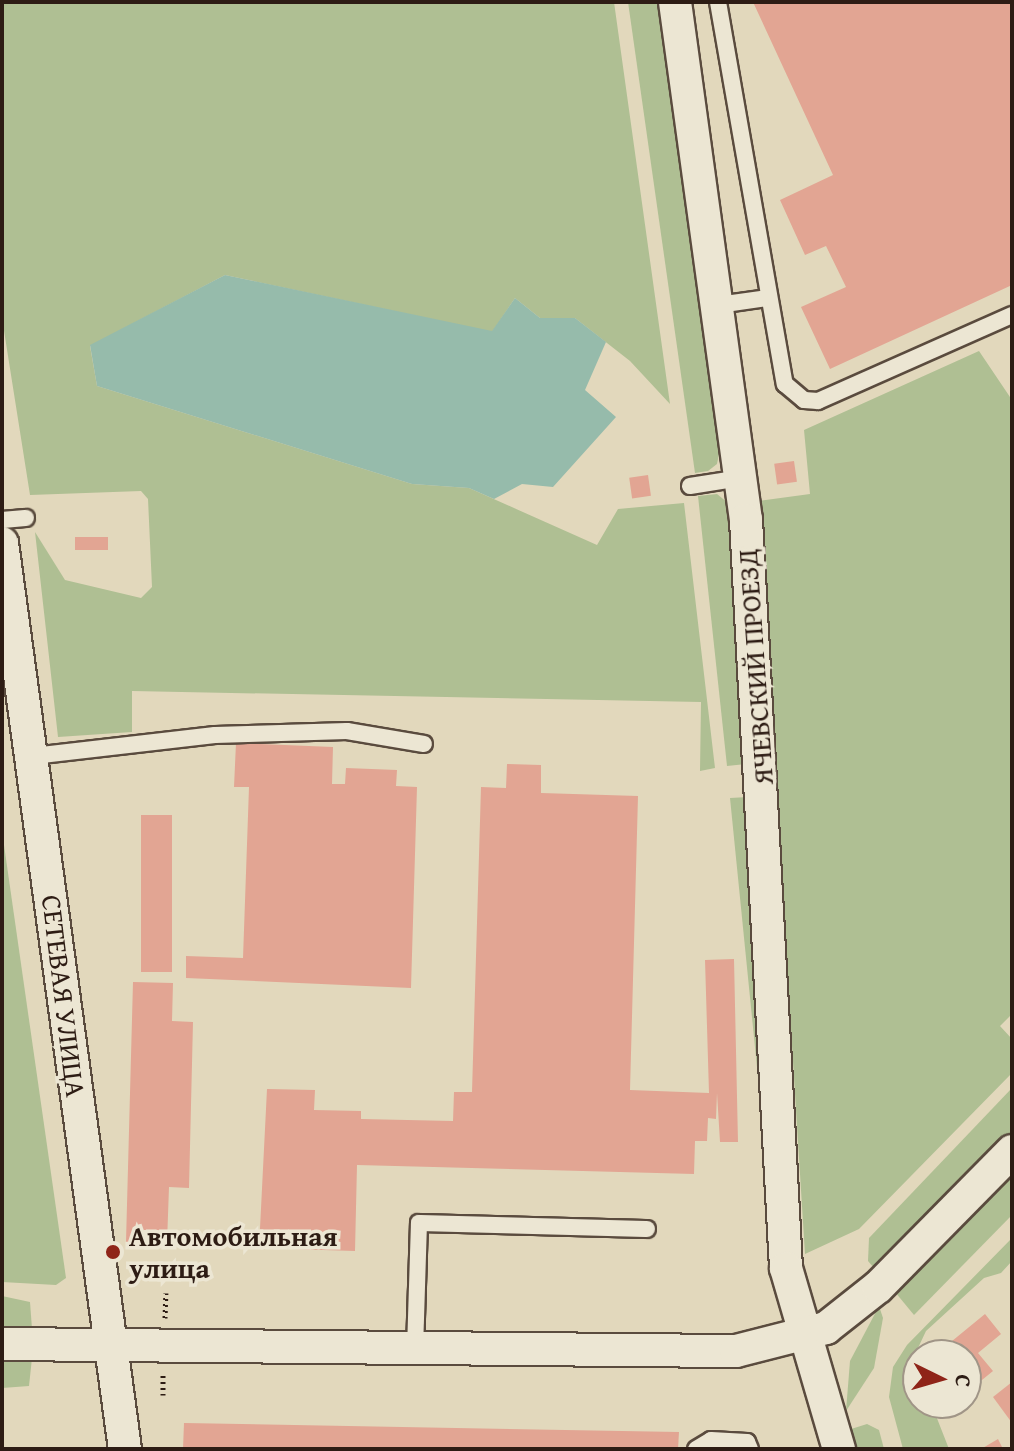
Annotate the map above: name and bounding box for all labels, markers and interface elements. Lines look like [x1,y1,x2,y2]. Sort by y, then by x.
street label: ЯЧЕВСКИЙ ПРОЕЗД [730,548,780,786]
street label: СЕТЕВАЯ УЛИЦА [35,893,93,1099]
place label: Автомобильная улица [129,1219,338,1285]
marker: Автомобильная улица [104,1243,122,1261]
north arrow [902,1339,982,1419]
text: С [947,1373,980,1389]

